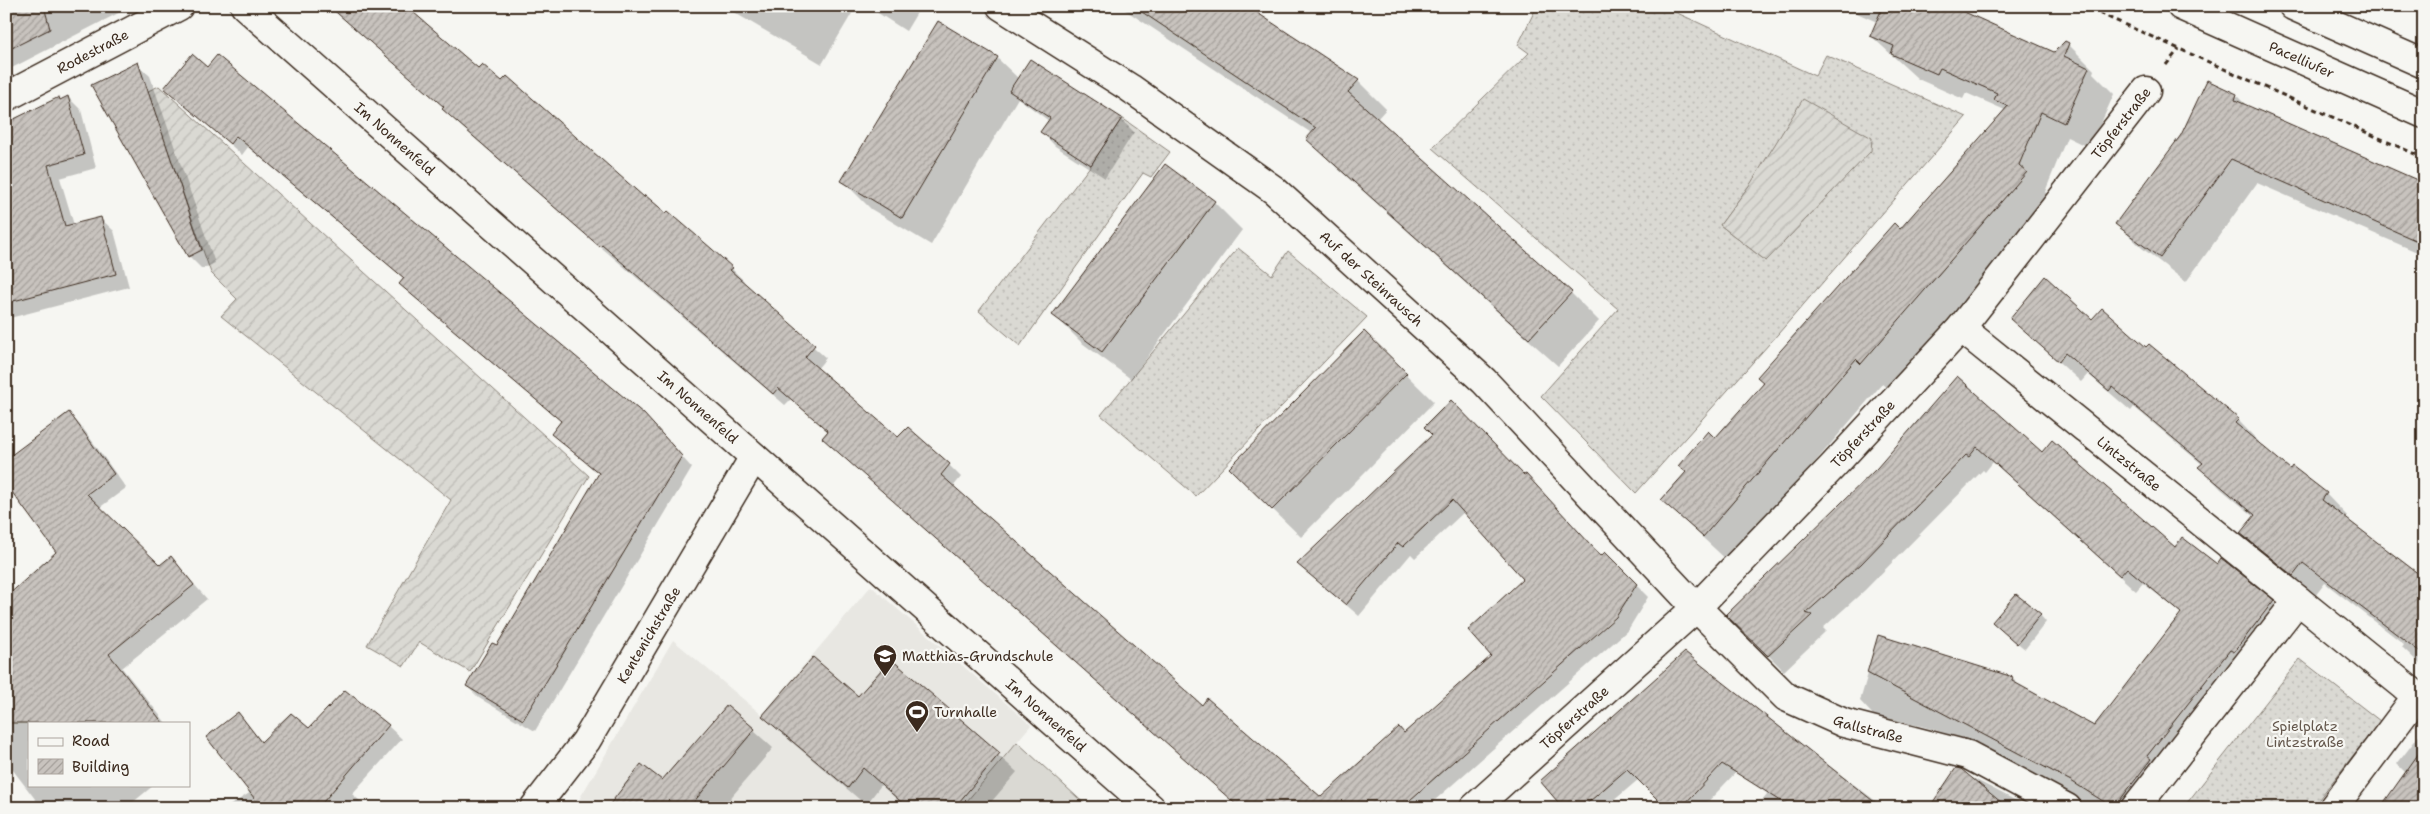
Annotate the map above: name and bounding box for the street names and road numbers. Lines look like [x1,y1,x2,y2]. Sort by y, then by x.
street label: Rodestraße [54,25,132,78]
street label: Pacelliufer [2266,37,2338,82]
street label: Töpferstraße [2087,83,2155,163]
street label: Im Nonnenfeld [351,98,439,179]
street label: Auf der Steinrausch [1316,227,1427,330]
street label: Im Nonnenfeld [654,366,742,448]
street label: Töpferstraße [1827,396,1899,472]
street label: Lintzstraße [2093,432,2165,495]
street label: Kentenichstraße [613,583,685,687]
street label: Im Nonnenfeld [1002,675,1090,756]
street label: Töpferstraße [1536,682,1613,753]
street label: Gallstraße [1830,710,1905,747]

